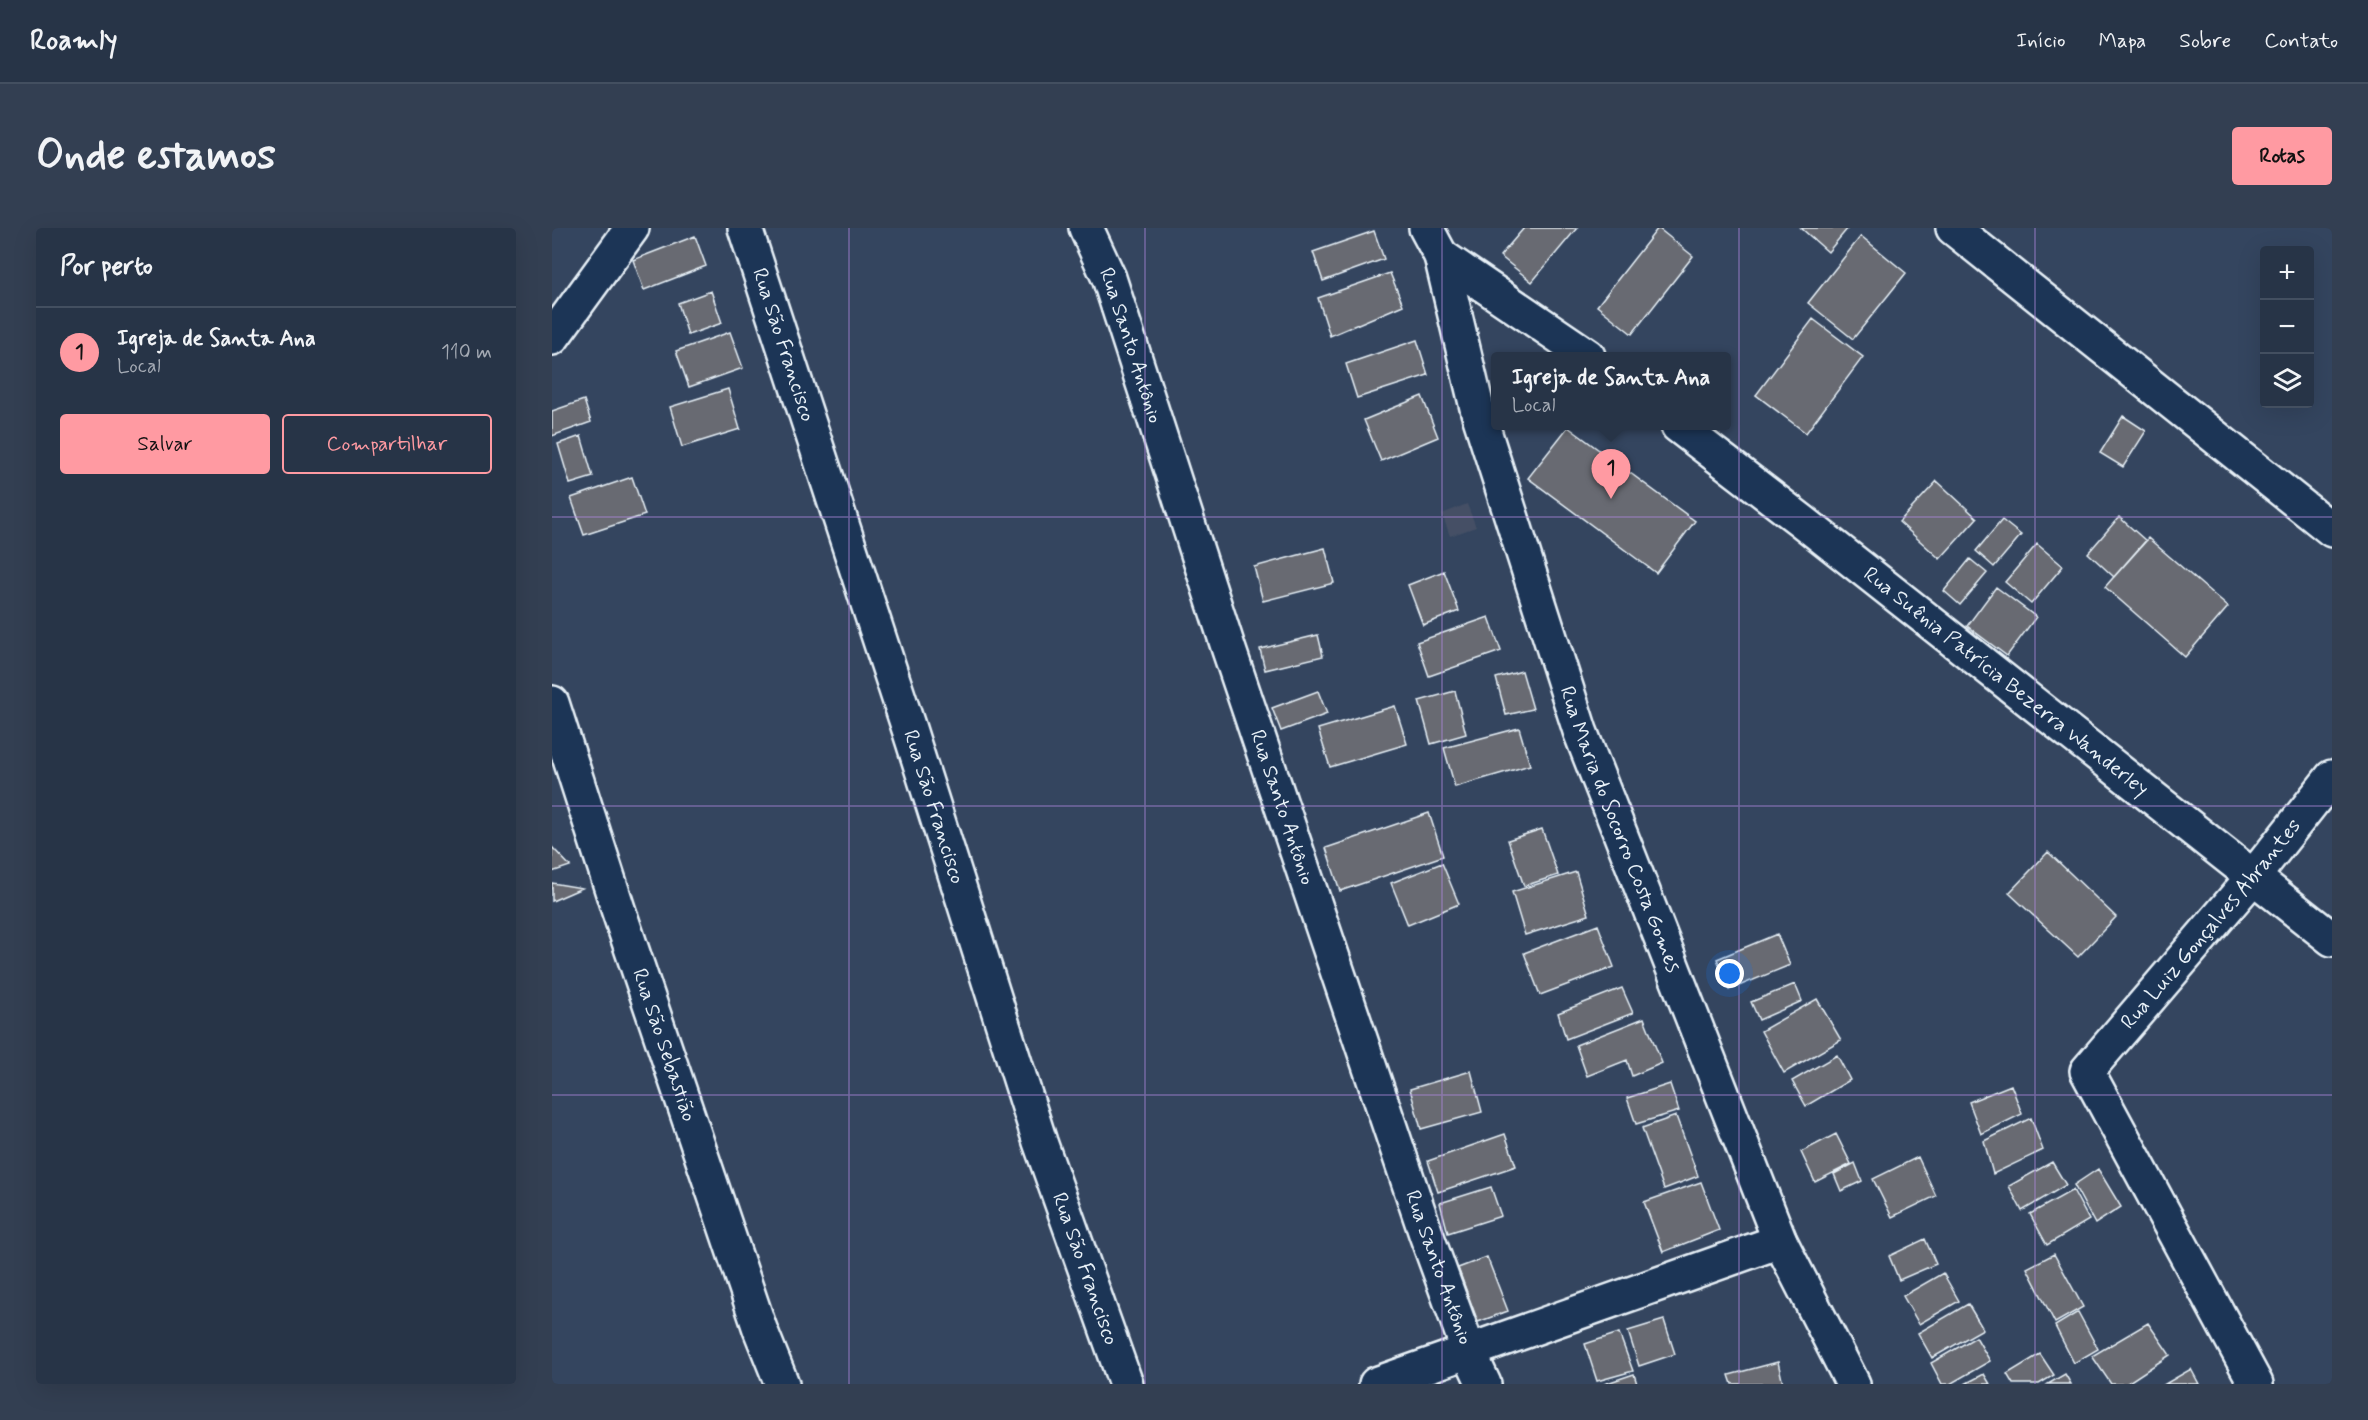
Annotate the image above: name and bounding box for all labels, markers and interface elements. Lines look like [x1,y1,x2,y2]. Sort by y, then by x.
text: Roamly [30,23,118,60]
text: Início [2016,27,2066,55]
text: Mapa [2099,27,2146,55]
text: Sobre [2179,27,2231,55]
text: Contato [2264,27,2338,55]
button: Rotas [2232,127,2332,185]
text: Onde estamos [36,129,276,184]
map controls [2260,246,2314,408]
button: + [2260,246,2314,300]
text: Por perto [60,250,153,284]
street label: Rua Santo Antônio [1092,263,1169,427]
street label: Rua São Francisco [745,264,821,425]
button: − [2260,300,2314,354]
text: Igreja de Santa Ana [117,325,316,353]
text: 1 [75,339,84,366]
text: 110 m [441,339,492,366]
popup [1491,352,1731,430]
text: Local [117,353,161,380]
button: layers [2260,354,2314,408]
text: Igreja de Santa Ana [1512,364,1710,392]
text: Local [1512,392,1556,419]
button: Salvar [60,414,270,474]
button: Compartilhar [282,414,492,474]
pin: 1 [1592,450,1630,499]
street label: Rua Suênia Patrícia Bezerra Wanderley [1857,561,2155,803]
street label: Rua Maria do Socorro Costa Gomes [1553,683,1687,977]
street label: Rua Santo Antônio [1243,726,1321,889]
street label: Rua São Francisco [896,727,971,888]
street label: Rua Luiz Gonçalves Abrantes [2115,813,2308,1035]
your location [1715,959,1744,988]
street label: Rua São Sebastião [625,965,703,1125]
street label: Rua Santo Antônio [1398,1187,1479,1348]
street label: Rua São Francisco [1045,1189,1125,1349]

